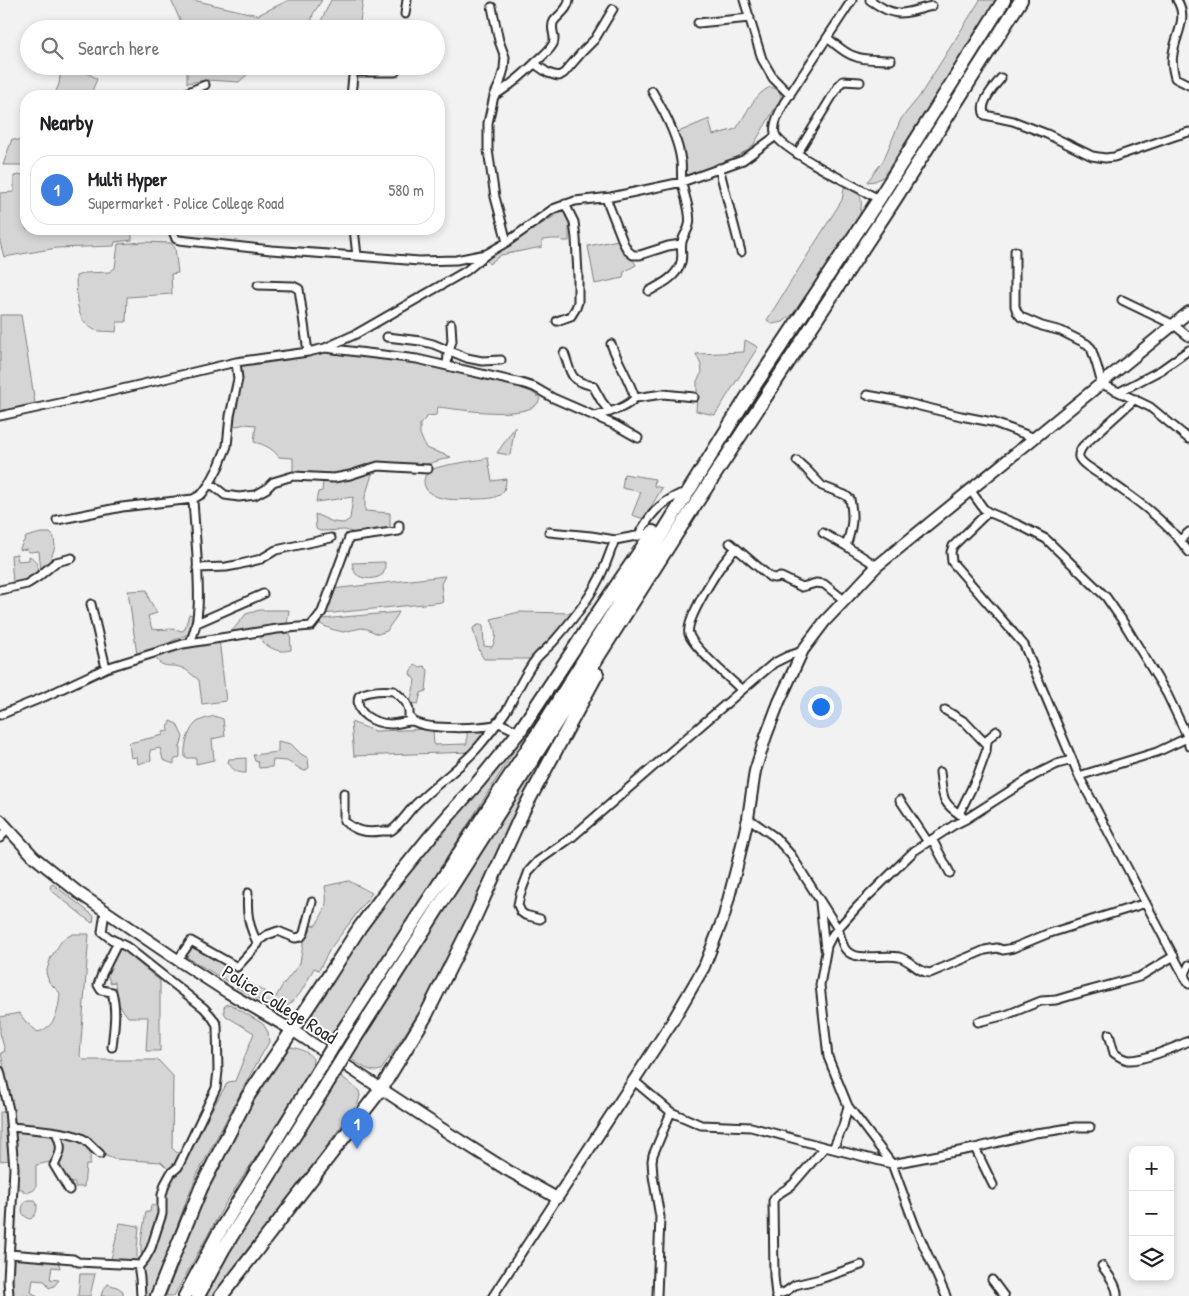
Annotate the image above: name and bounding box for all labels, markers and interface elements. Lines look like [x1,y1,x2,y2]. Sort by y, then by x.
search box [20,20,445,75]
icon: search [38,34,66,62]
text: Search here [78,35,159,61]
text: Nearby [40,108,93,137]
text: Multi Hyper [88,166,167,192]
text: 1 [54,179,60,201]
text: 580 m [389,179,424,201]
text: Supermarket · Police College Road [88,192,284,214]
your location [808,694,834,720]
street label: Police College Road [218,958,343,1050]
pin: 1 [341,1108,373,1149]
map controls [1129,1146,1174,1281]
button: + [1129,1146,1174,1191]
button: − [1129,1191,1174,1236]
button: layers [1129,1236,1174,1281]

